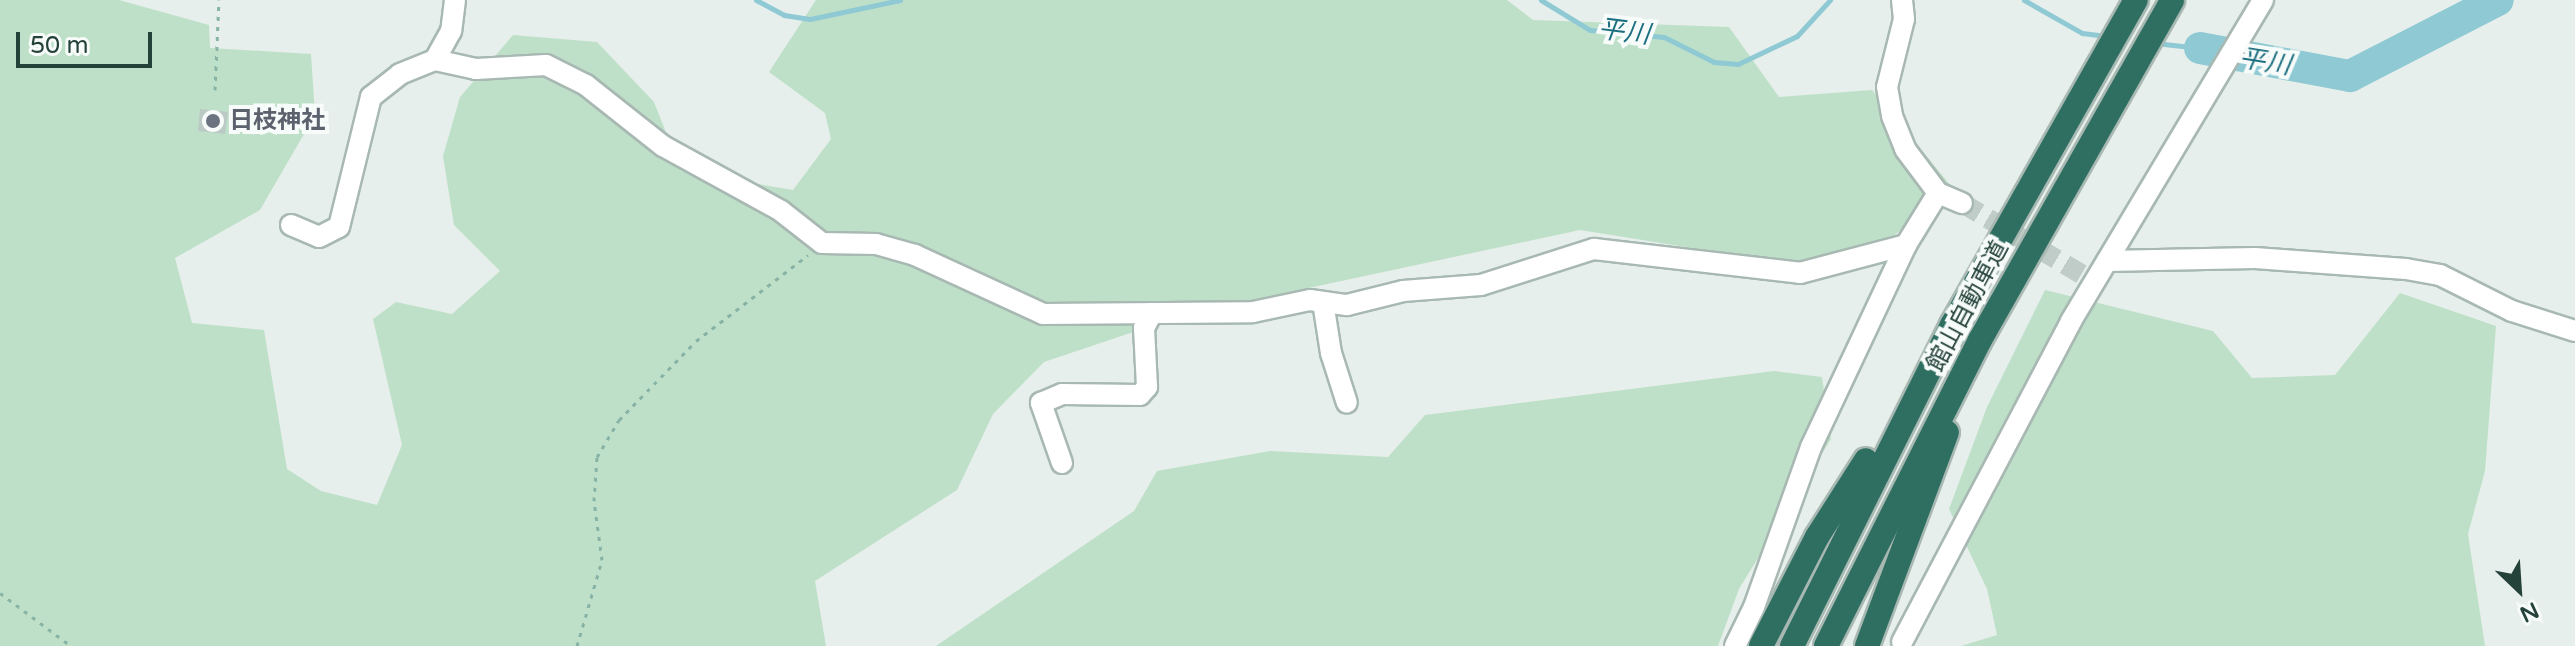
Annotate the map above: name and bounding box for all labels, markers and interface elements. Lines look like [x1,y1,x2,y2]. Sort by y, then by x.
water label: 平川 [1596,13,1652,51]
scale bar [20,16,156,66]
text: 50 m [30,31,88,60]
water label: 平川 [2237,43,2293,81]
place label: 日枝神社 [229,107,325,135]
marker: 日枝神社 [204,112,222,130]
street label: 館山自動車道 [1921,236,2015,376]
north arrow [2479,550,2559,630]
text: N [2516,596,2543,627]

